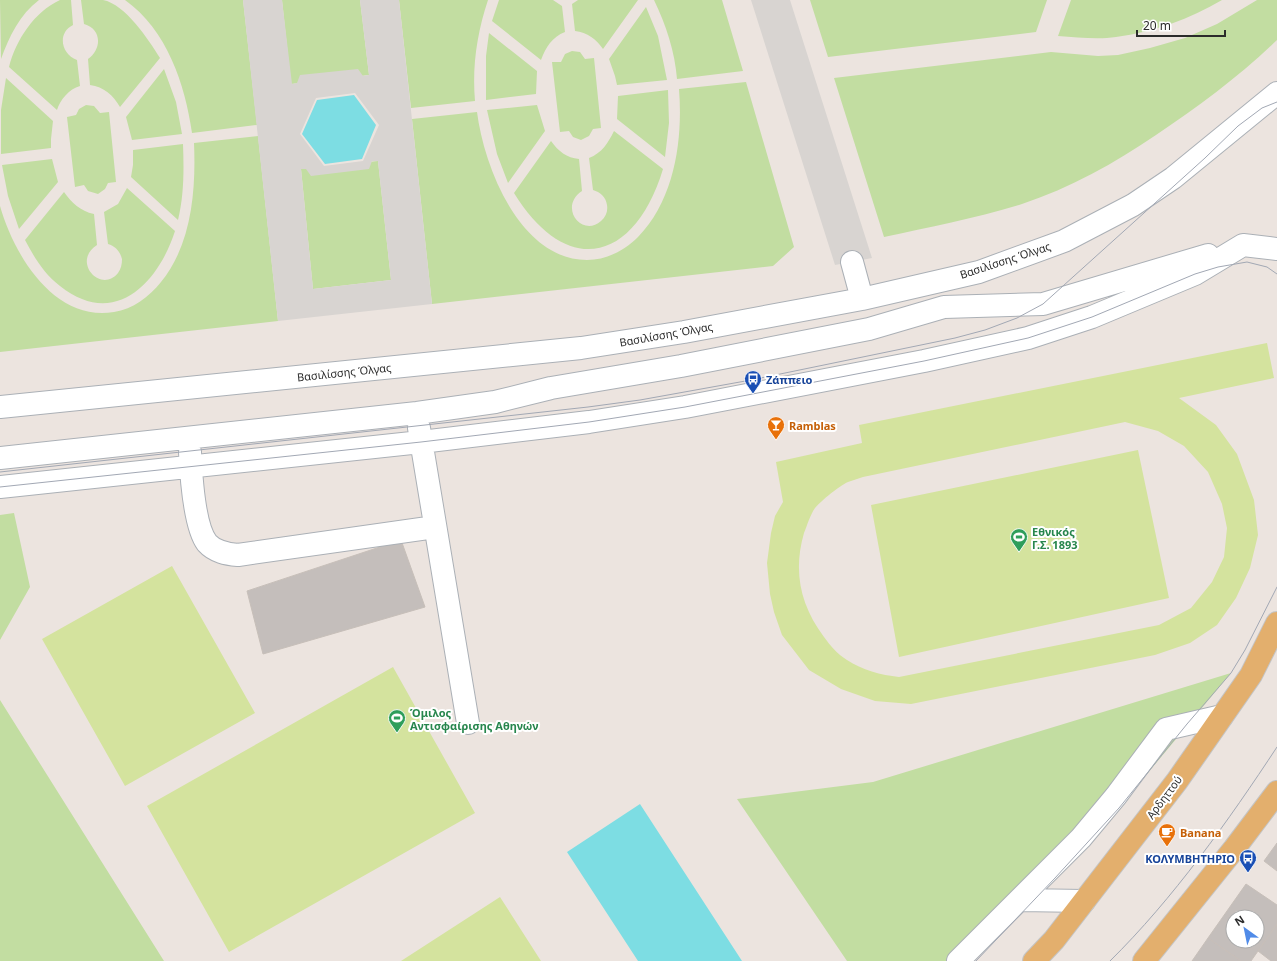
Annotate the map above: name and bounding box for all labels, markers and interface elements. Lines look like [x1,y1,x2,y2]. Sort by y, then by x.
scale bar [1137,12,1225,38]
text: 20 m [1143,17,1171,34]
street label: Βασιλίσσης Όλγας [958,238,1052,282]
street label: Βασιλίσσης Όλγας [618,318,714,350]
street label: Βασιλίσσης Όλγας [296,360,392,384]
bus stop icon: Ζάππειο [743,369,763,394]
place label: Ζάππειο [766,372,813,387]
bar icon: Ramblas [766,415,786,440]
place label: Ramblas [789,418,836,433]
place label: Εθνικός Γ.Σ. 1893 [1032,524,1078,552]
sports icon: Εθνικός Γ.Σ. 1893 [1009,527,1029,552]
place label: Όμιλος Αντισφαίρισης Αθηνών [410,705,538,733]
sports icon: Όμιλος Αντισφαίρισης Αθηνών [387,708,407,733]
street label: Αρδηττού [1143,772,1185,822]
cafe icon: Banana [1157,822,1177,847]
place label: Banana [1180,825,1221,840]
bus stop icon: ΚΟΛΥΜΒΗΤΗΡΙΟ [1238,848,1258,873]
place label: ΚΟΛΥΜΒΗΤΗΡΙΟ [1145,851,1235,866]
north arrow [1225,909,1265,949]
text: N [1231,911,1247,929]

